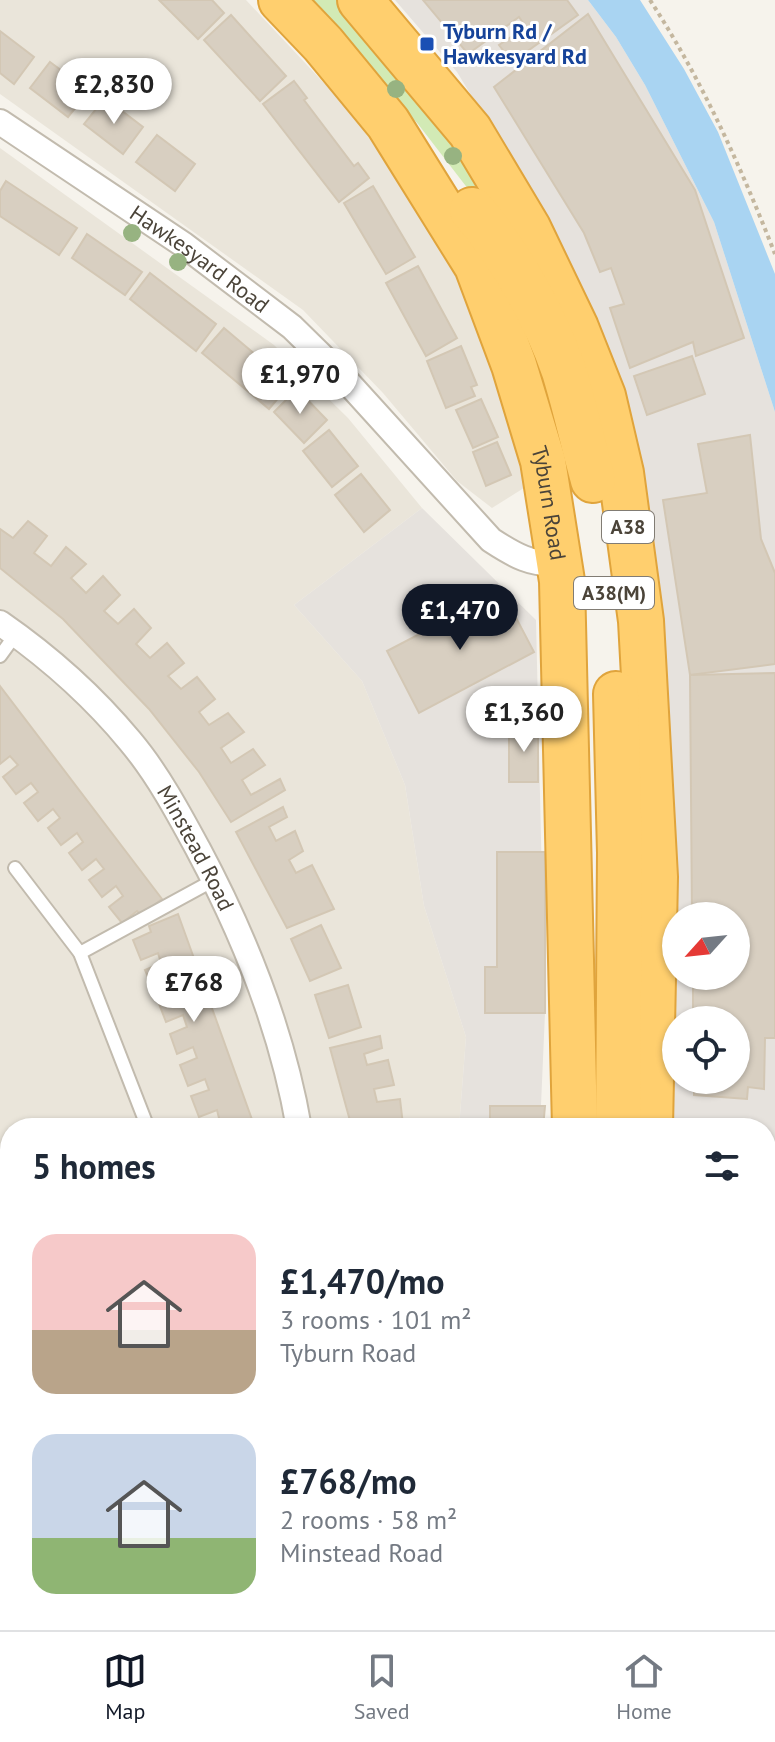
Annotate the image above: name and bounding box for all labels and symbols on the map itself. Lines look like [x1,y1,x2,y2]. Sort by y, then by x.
place label: Tyburn Rd / Hawkesyard Rd [443,17,587,70]
marker: Tyburn Rd / Hawkesyard Rd [418,35,436,53]
pin: £2,830 [49,58,179,126]
street label: Hawkesyard Road [125,199,275,319]
pin: £1,970 [235,348,365,416]
street label: Tyburn Road [525,442,572,562]
road number: A38 [602,511,654,543]
road number: A38(M) [574,577,654,609]
pin: £1,470 [395,584,525,652]
pin: £1,360 [459,686,589,754]
street label: Minstead Road [151,780,241,915]
north arrow [662,902,750,990]
pin: £768 [147,956,241,1024]

